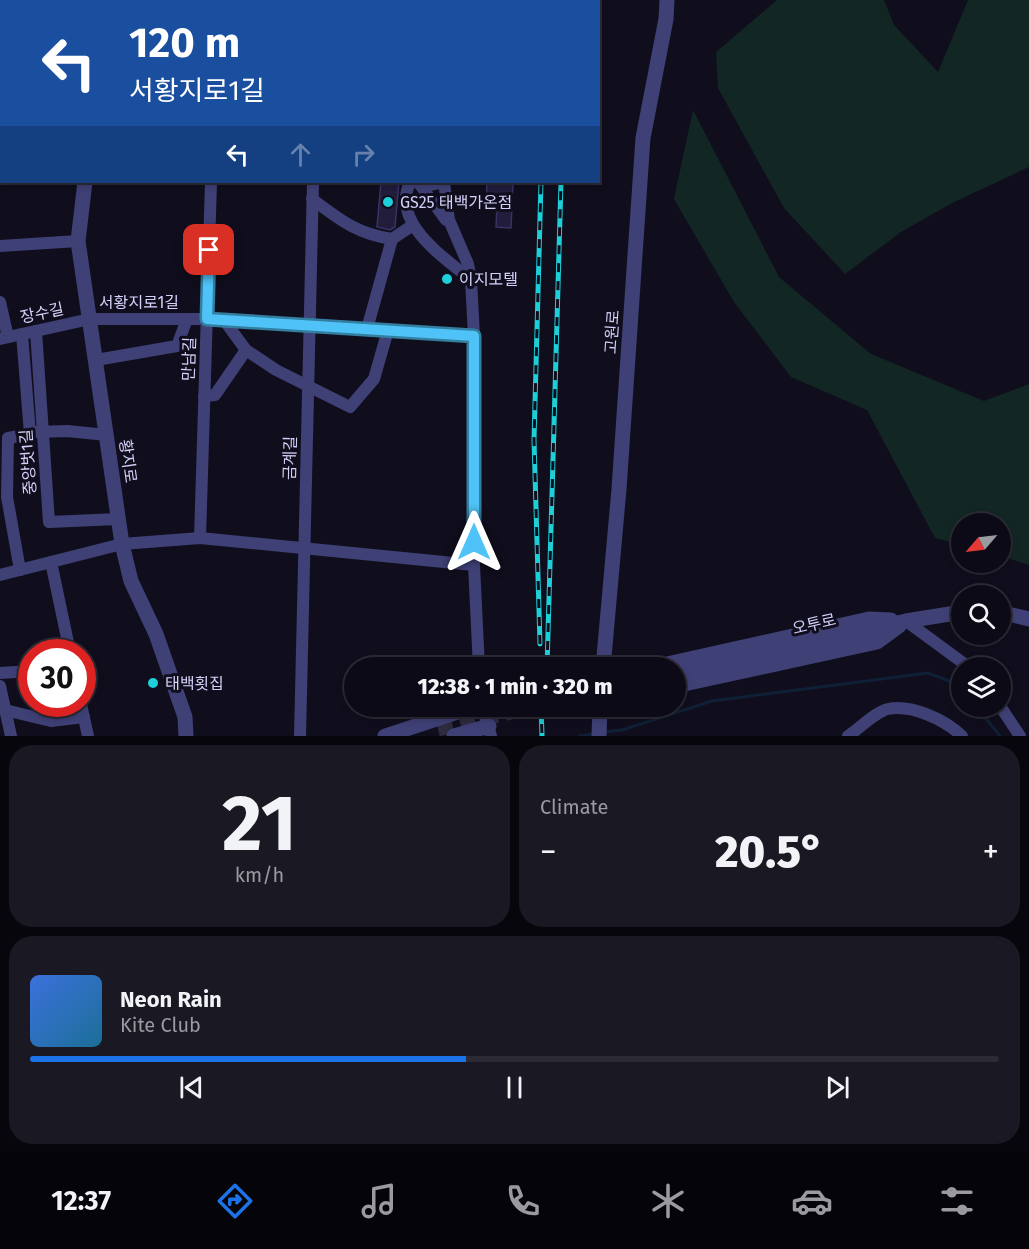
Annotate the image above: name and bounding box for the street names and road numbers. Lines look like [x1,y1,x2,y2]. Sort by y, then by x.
street label: 서황지로1길 [99,293,179,312]
street label: 장수길 [18,299,66,327]
street label: 고원로 [601,309,623,355]
street label: 만남길 [179,337,199,381]
street label: 중앙벗1길 [16,429,40,495]
street label: 금계길 [280,436,300,480]
street label: 황지로 [116,438,141,484]
street label: 오투로 [790,610,838,638]

